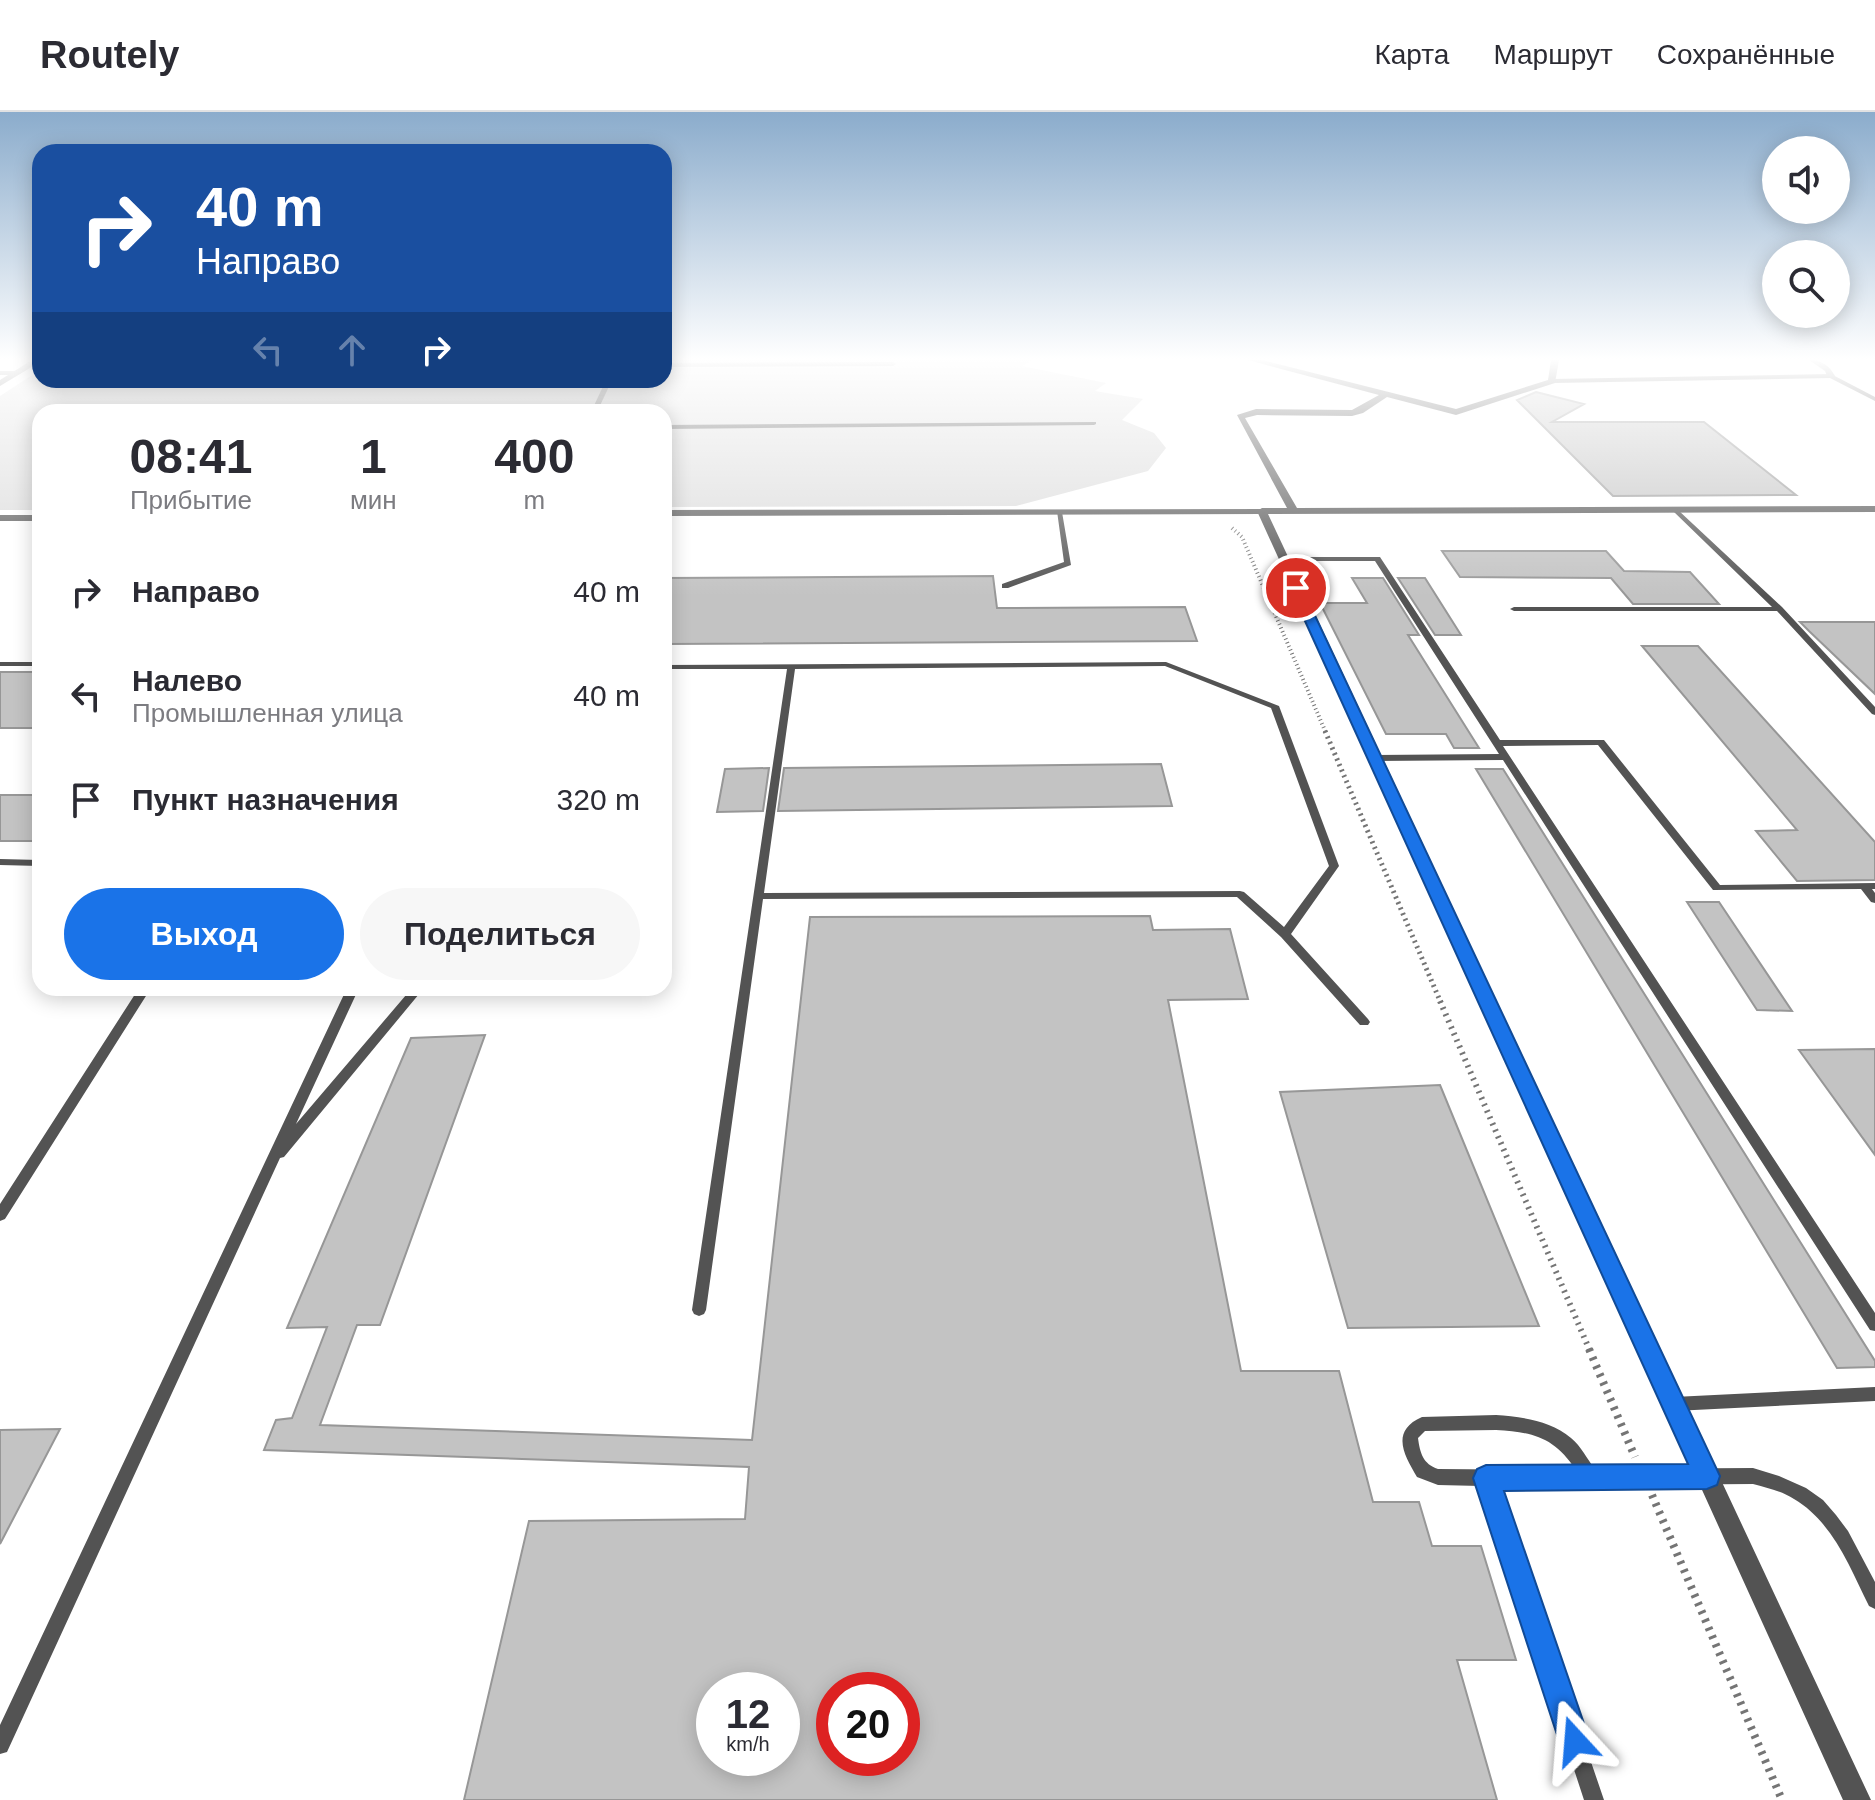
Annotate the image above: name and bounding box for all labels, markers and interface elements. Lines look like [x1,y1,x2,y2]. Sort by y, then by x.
text: Routely [40,34,179,76]
text: Карта [1374,39,1449,70]
text: Маршрут [1493,39,1613,70]
text: Сохранённые [1657,39,1835,70]
map controls [1762,136,1850,328]
button: sound [1762,136,1850,224]
text: 40 m [196,175,324,238]
icon: right [64,176,168,280]
button: search [1762,240,1850,328]
text: Направо [196,241,340,282]
icon: left [246,328,290,372]
icon: ahead [330,328,374,372]
icon: right [414,328,458,372]
text: 08:41 [130,430,252,483]
text: 1 [360,430,387,483]
text: 400 [494,430,574,483]
text: Прибытие [130,485,252,515]
text: мин [350,485,397,515]
text: m [524,485,545,515]
pin [1262,554,1330,622]
icon: arrive [1274,566,1318,610]
icon: right [64,570,108,614]
text: Направо [132,575,260,608]
text: 40 m [573,575,640,608]
text: Налево [132,664,242,697]
icon: left [64,674,108,718]
text: 40 m [573,679,640,712]
text: Промышленная улица [132,698,403,728]
icon: arrive [64,778,108,822]
text: Пункт назначения [132,783,399,816]
text: 320 m [557,783,640,816]
button: Выход [64,888,344,980]
button: Поделиться [360,888,640,980]
speed limit sign: 20 [816,1672,920,1776]
text: 12 [726,1692,770,1736]
position arrow [1533,1699,1617,1783]
text: km/h [726,1733,770,1755]

